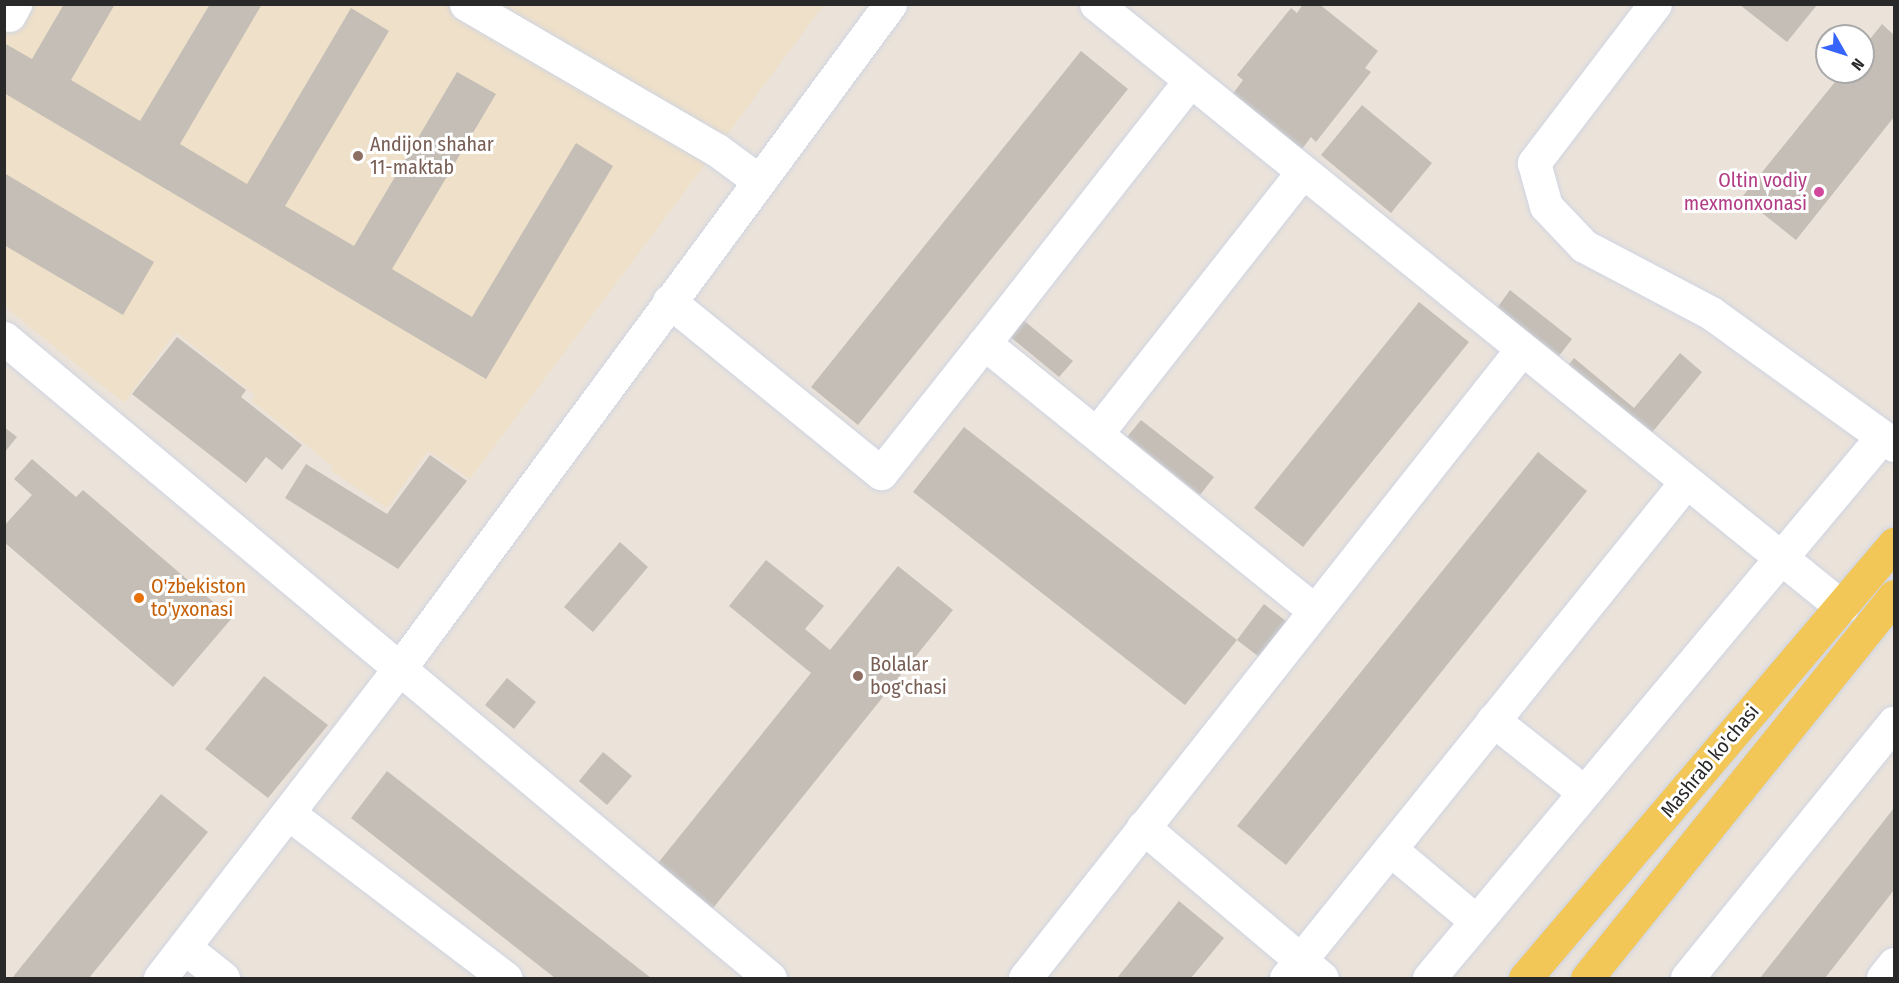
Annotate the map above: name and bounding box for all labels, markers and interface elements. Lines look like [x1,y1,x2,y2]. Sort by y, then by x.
north arrow [1815,24,1875,84]
text: N [1847,55,1868,74]
place label: Andijon shahar 11-maktab [370,132,494,179]
marker: Andijon shahar 11-maktab [351,149,365,163]
place label: Oltin vodiy mexmonxonasi [1684,168,1807,215]
marker: Oltin vodiy mexmonxonasi [1812,185,1826,199]
place label: O'zbekiston to'yxonasi [151,574,246,621]
marker: O'zbekiston to'yxonasi [132,591,146,605]
place label: Bolalar bog'chasi [870,652,947,699]
marker: Bolalar bog'chasi [851,669,865,683]
street label: Mashrab ko'chasi [1656,700,1764,822]

